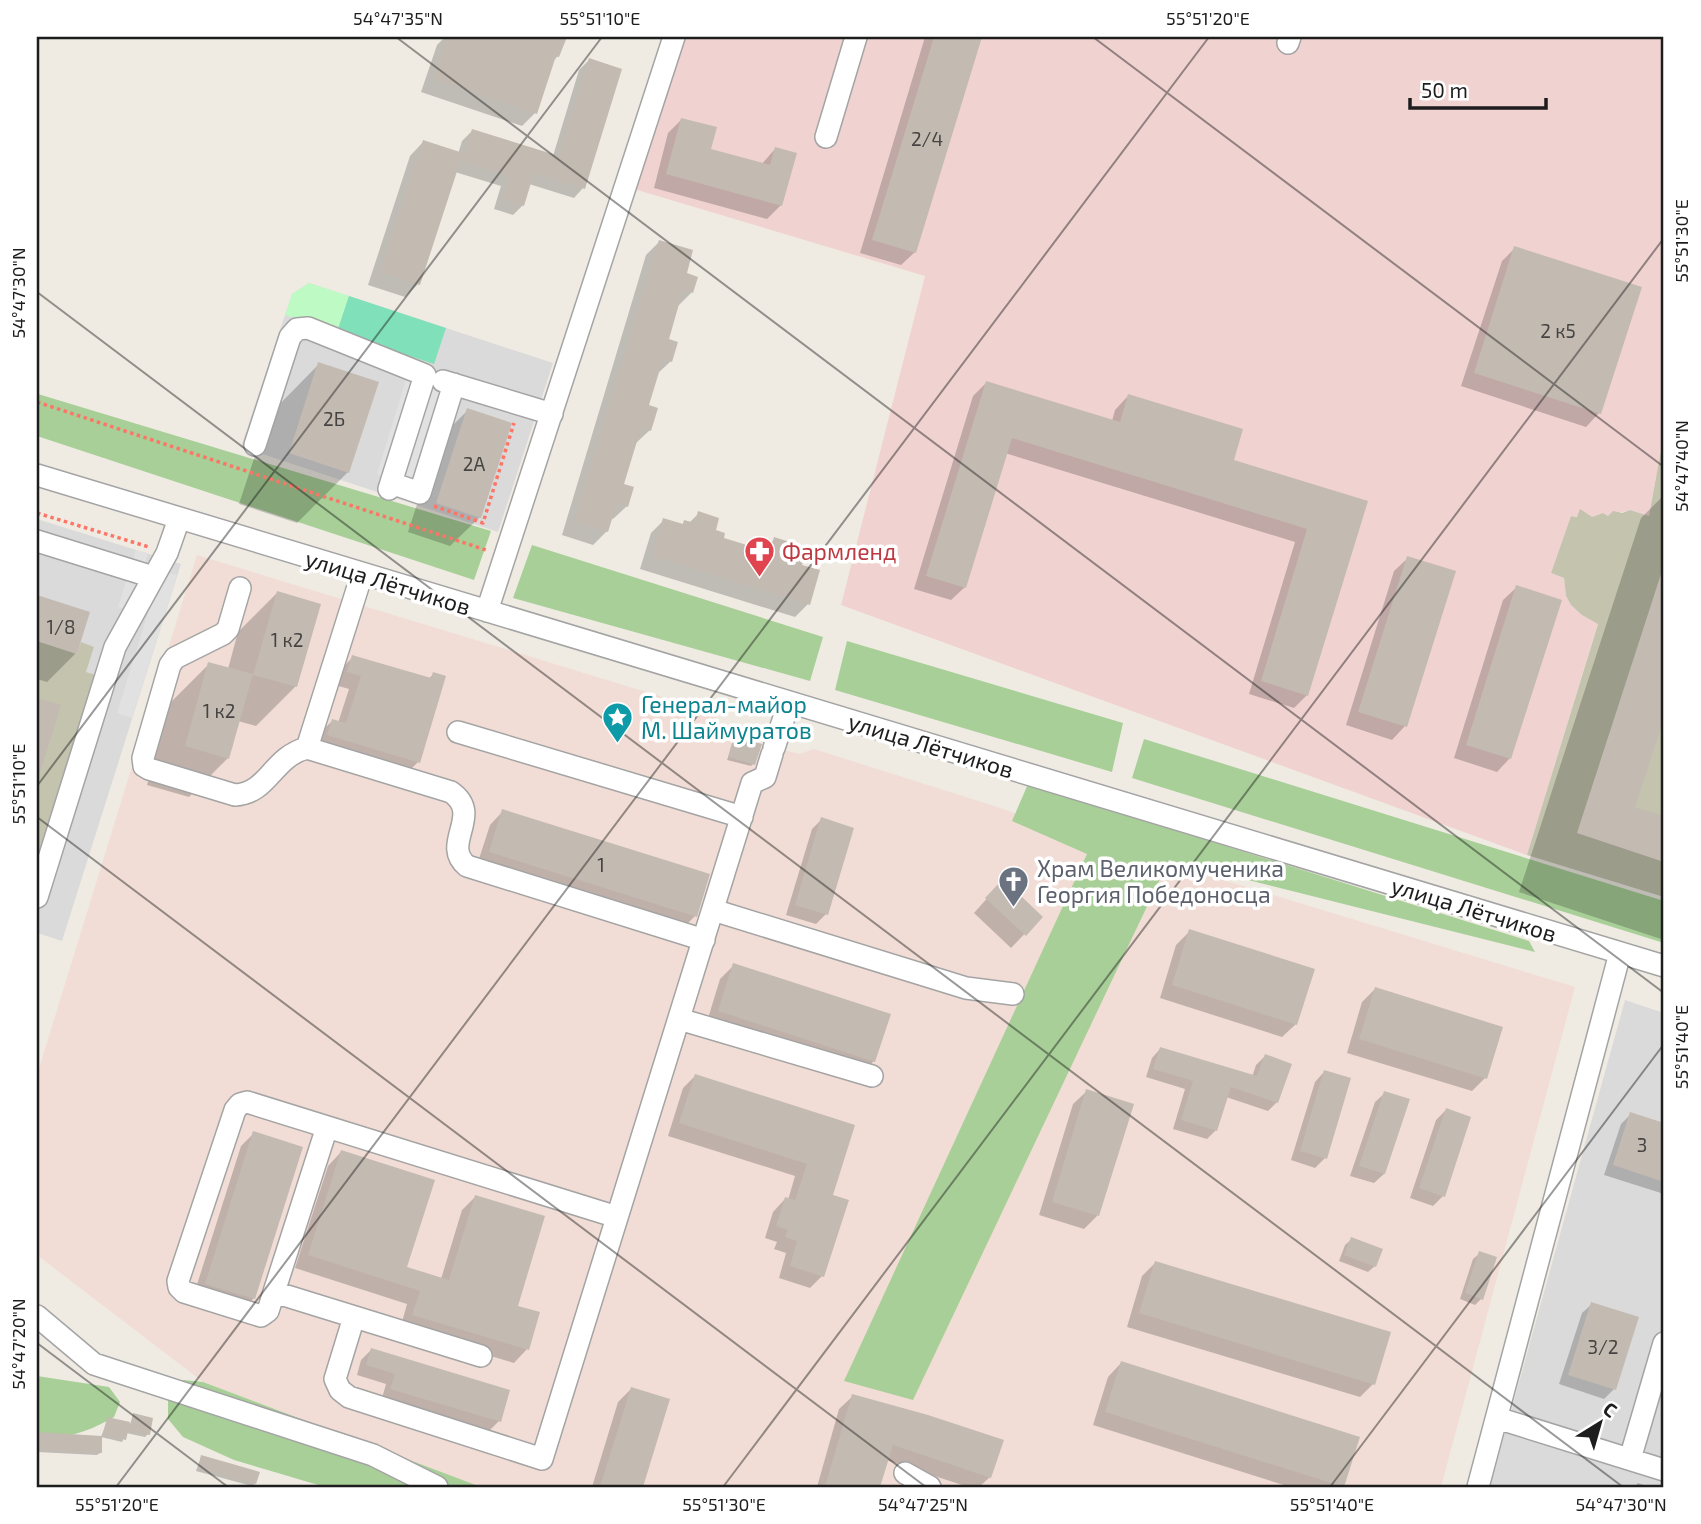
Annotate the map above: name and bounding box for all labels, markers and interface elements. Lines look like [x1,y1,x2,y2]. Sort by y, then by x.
text: 54°47'35"N [353,7,443,29]
text: 55°51'10"E [560,7,640,29]
text: 55°51'20"E [1166,7,1250,29]
scale bar [1410,66,1547,110]
text: 50 m [1421,77,1468,102]
house number: 2/4 [911,127,943,150]
text: 55°51'30"E [1670,199,1692,283]
text: 54°47'30"N [7,247,29,339]
house number: 2 к5 [1540,319,1576,342]
house number: 2Б [323,407,345,430]
text: 54°47'40"N [1670,420,1692,512]
house number: 2А [463,452,485,475]
pharmacy icon: Фармленд [742,534,776,578]
place label: Фармленд [782,537,896,565]
street label: улица Лётчиков [302,544,474,621]
house number: 1/8 [47,615,75,638]
house number: 1 к2 [271,628,303,651]
place label: Генерал-майор М. Шаймуратов [641,690,812,745]
house number: 1 к2 [203,699,235,722]
place icon: Генерал-майор М. Шаймуратов [601,700,635,744]
street label: улица Лётчиков [845,707,1017,784]
text: 55°51'10"E [7,744,29,824]
house number: 1 [597,853,605,876]
place label: Храм Великомученика Георгия Победоносца [1037,854,1284,908]
church icon: Храм Великомученика Георгия Победоносца [997,864,1031,908]
street label: улица Лётчиков [1388,871,1560,948]
text: 55°51'40"E [1670,1005,1692,1089]
house number: 3 [1637,1133,1647,1156]
text: 54°47'20"N [7,1298,29,1390]
house number: 3/2 [1587,1335,1619,1358]
north arrow [1564,1388,1634,1458]
text: С [1599,1396,1622,1422]
text: 55°51'20"E [75,1493,159,1515]
text: 55°51'30"E [682,1493,766,1515]
text: 54°47'25"N [878,1493,968,1515]
text: 55°51'40"E [1290,1493,1374,1515]
text: 54°47'30"N [1575,1493,1667,1515]

